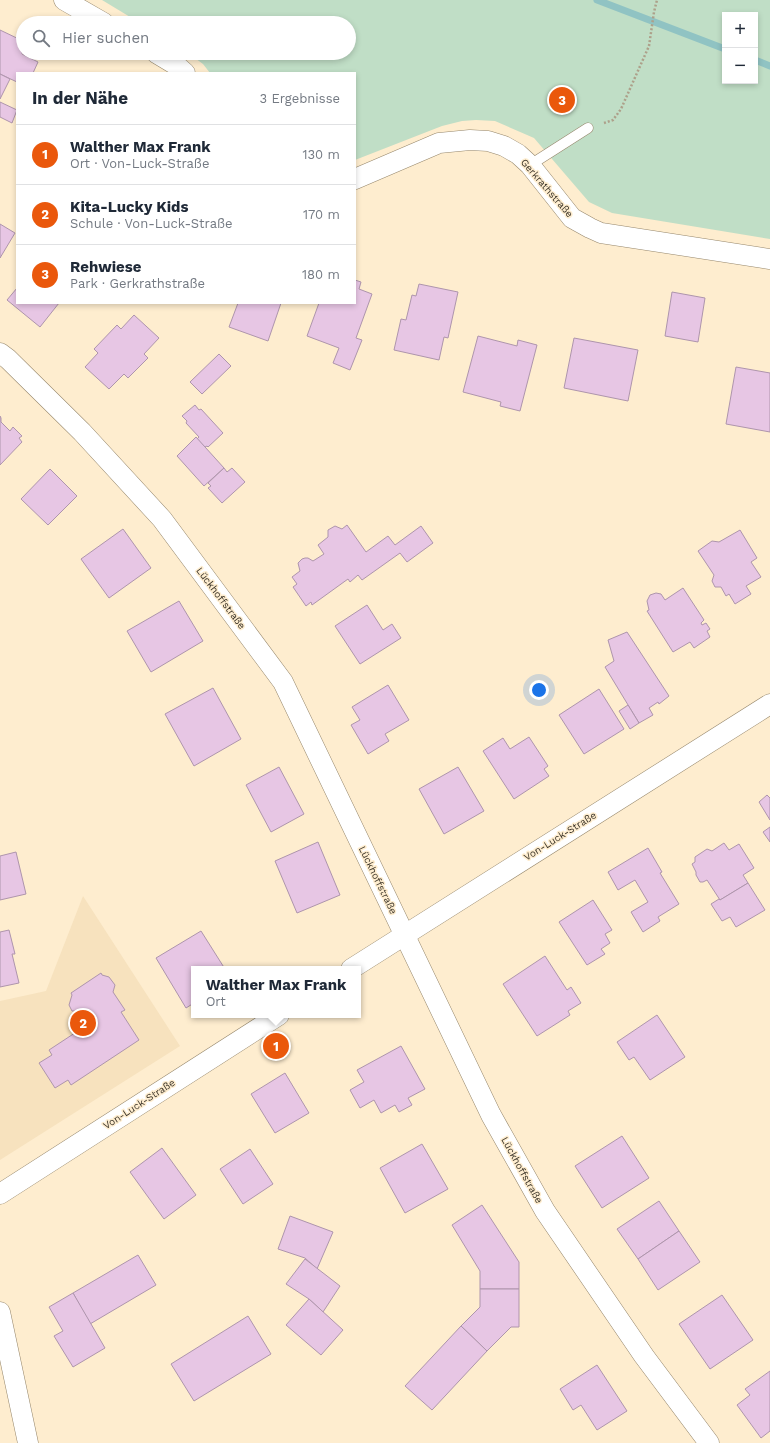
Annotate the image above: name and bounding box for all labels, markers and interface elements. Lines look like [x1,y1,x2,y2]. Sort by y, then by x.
map controls [722,12,758,84]
button: + [722,12,758,48]
search box [16,16,356,60]
icon: search [30,27,52,49]
text: Hier suchen [62,29,149,47]
button: − [722,48,758,84]
pin: 3 [549,85,575,115]
text: In der Nähe [32,88,128,108]
text: 3 Ergebnisse [259,91,340,106]
text: Walther Max Frank [70,138,211,156]
text: 1 [42,147,48,162]
text: 130 m [302,147,340,162]
text: Ort · Von-Luck-Straße [70,156,209,171]
street label: Gerkrathstraße [519,157,575,220]
text: Kita-Lucky Kids [70,198,189,216]
text: 2 [41,207,49,222]
text: 170 m [303,207,340,222]
text: Schule · Von-Luck-Straße [70,216,233,231]
text: Rehwiese [70,258,141,276]
text: 3 [41,267,49,282]
text: 180 m [302,267,340,282]
text: Park · Gerkrathstraße [70,276,205,291]
street label: Lückhoffstraße [194,565,248,631]
your location [529,680,549,700]
street label: Von-Luck-Straße [522,809,598,863]
street label: Lückhoffstraße [357,844,399,916]
popup [191,966,361,1018]
text: Walther Max Frank [206,976,346,994]
text: Ort [206,994,226,1009]
pin: 2 [70,1008,96,1038]
pin: 1 [263,1031,289,1061]
street label: Von-Luck-Straße [101,1077,177,1131]
street label: Lückhoffstraße [499,1135,545,1205]

